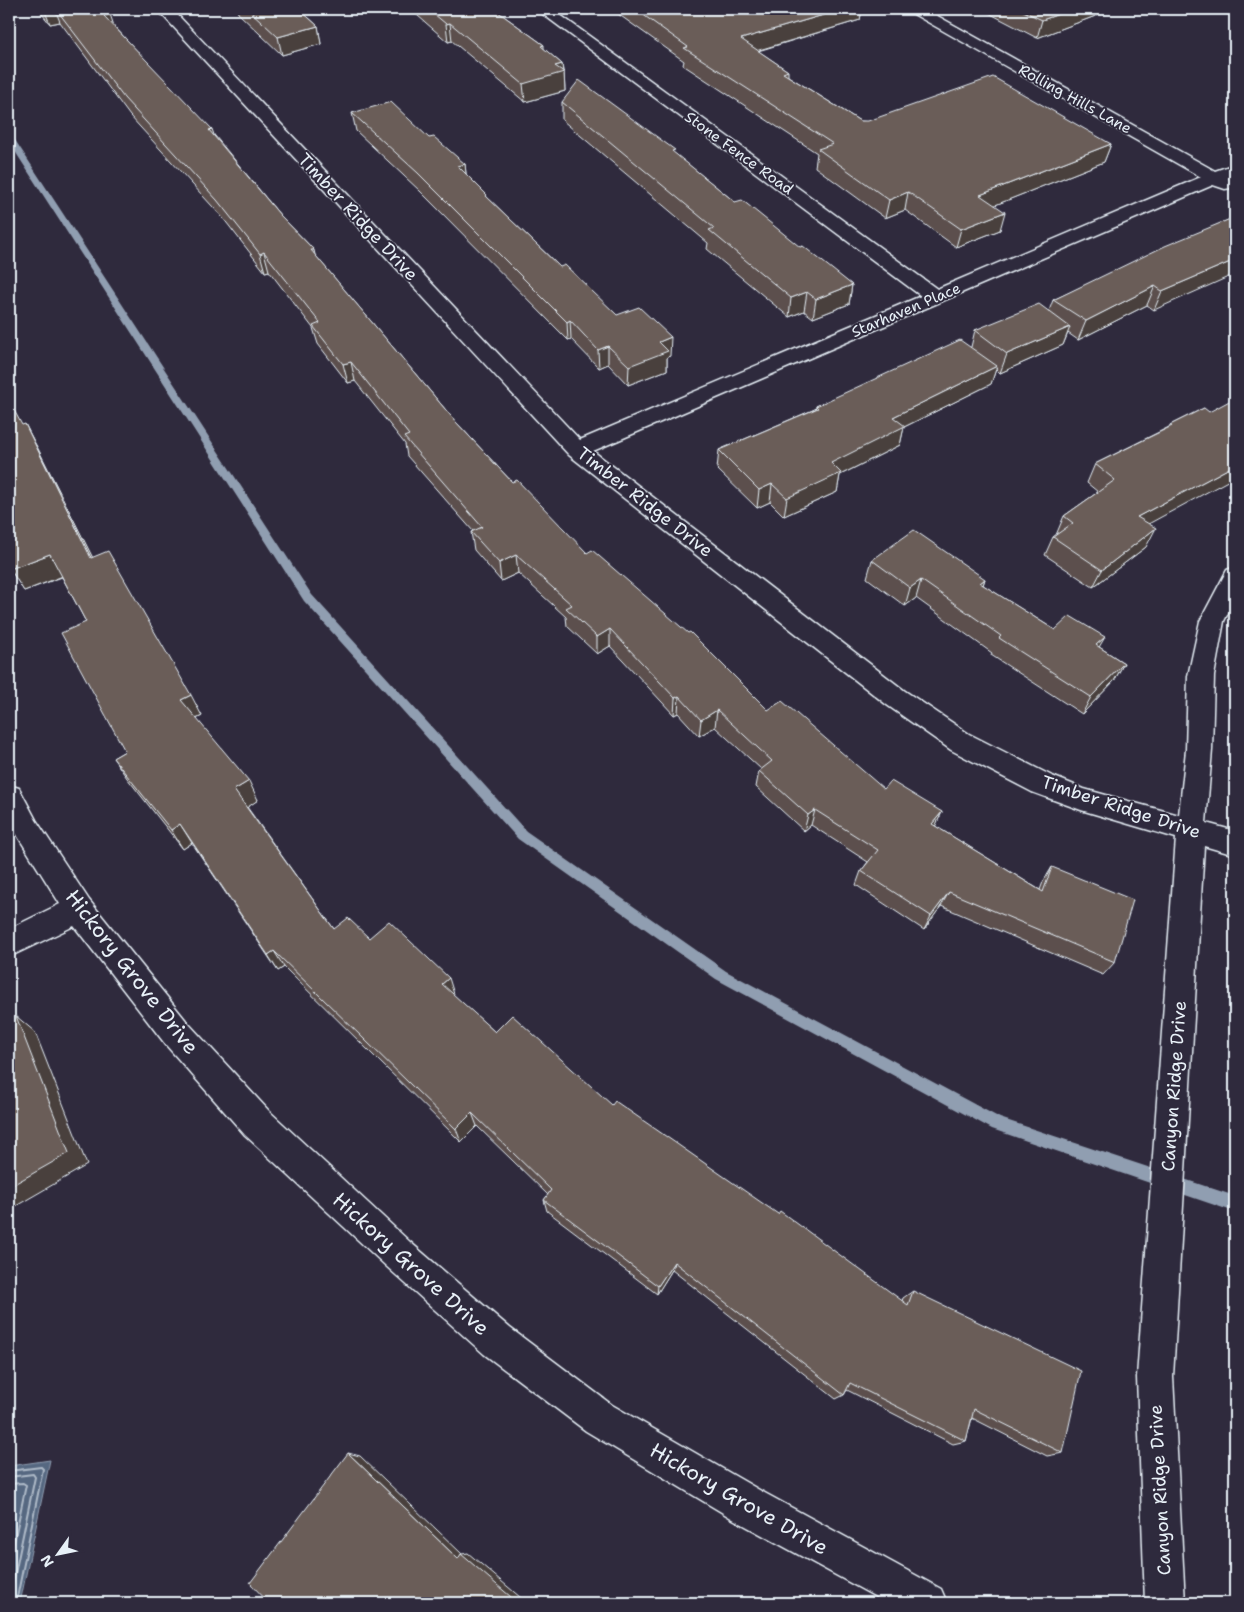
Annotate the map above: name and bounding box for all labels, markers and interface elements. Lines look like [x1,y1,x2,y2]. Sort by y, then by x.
street label: Rolling Hills Lane [1015,60,1135,138]
street label: Stone Fence Road [681,107,798,200]
street label: Timber Ridge Drive [293,148,423,286]
street label: Starhaven Place [848,278,964,342]
street label: Timber Ridge Drive [572,441,718,563]
street label: Timber Ridge Drive [1038,770,1204,844]
street label: Hickory Grove Drive [59,884,205,1060]
street label: Canyon Ridge Drive [1156,1000,1192,1172]
street label: Hickory Grove Drive [327,1186,495,1342]
street label: Canyon Ridge Drive [1144,1404,1176,1576]
street label: Hickory Grove Drive [645,1436,833,1562]
north arrow [32,1530,82,1580]
text: N [37,1552,58,1571]

